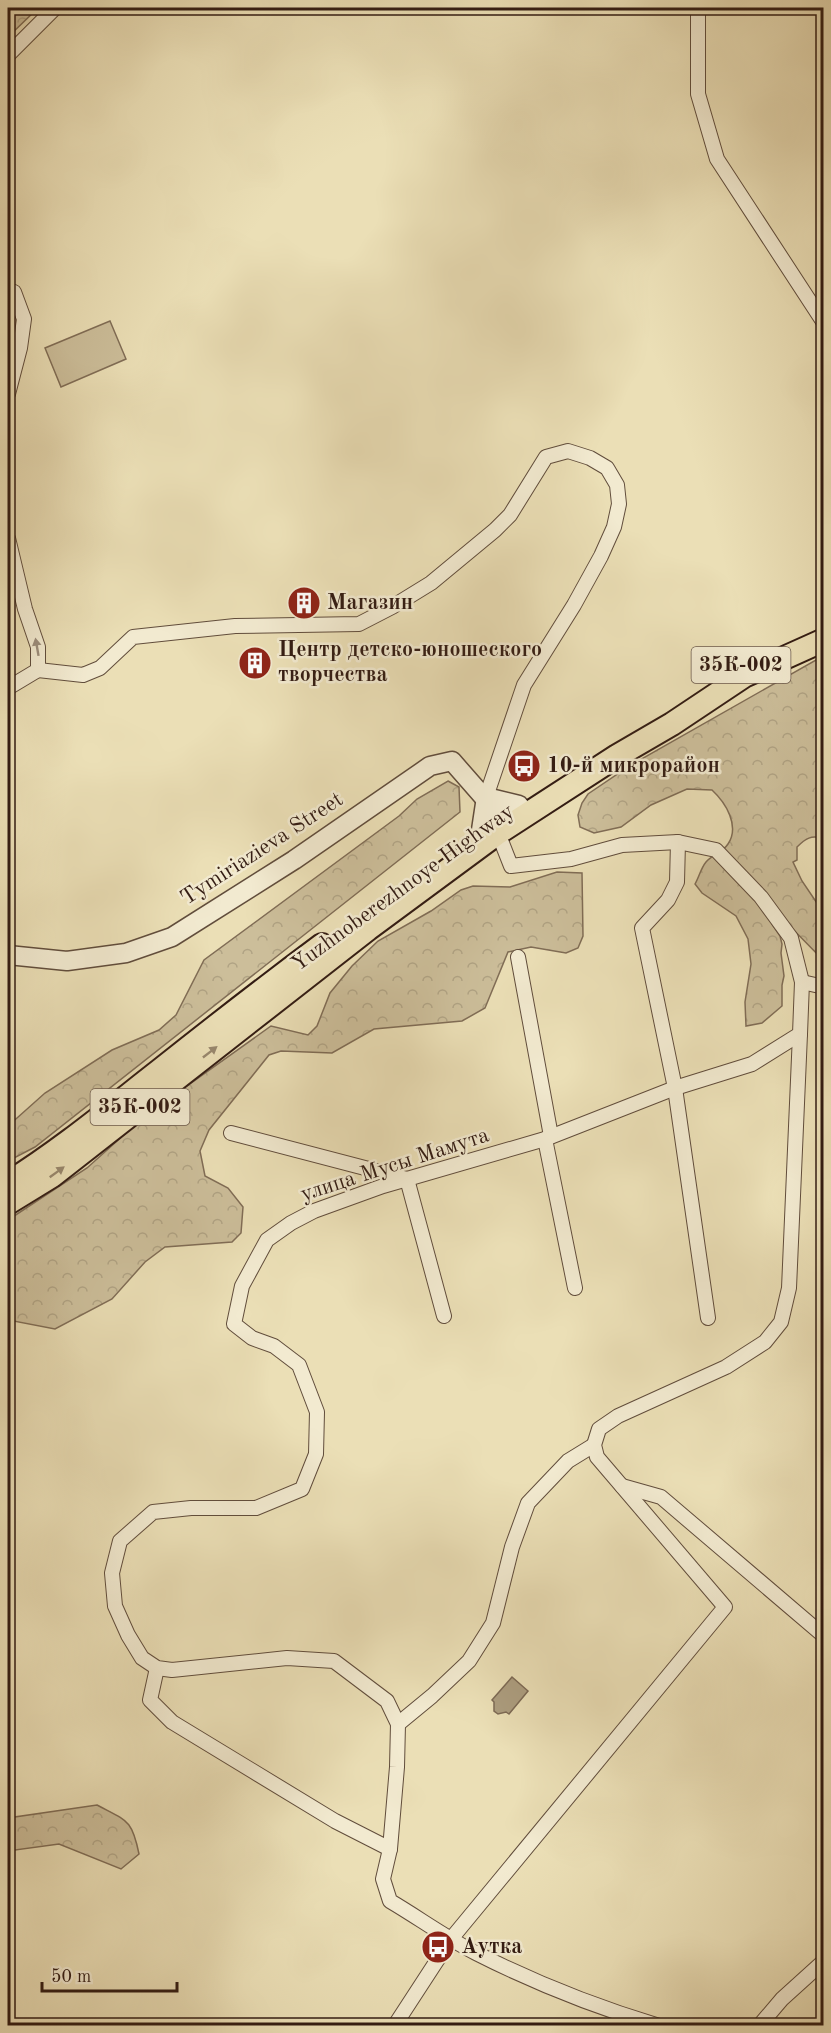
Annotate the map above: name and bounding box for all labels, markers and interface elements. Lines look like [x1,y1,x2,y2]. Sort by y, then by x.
building icon: Магазин [286,585,322,621]
place label: Магазин [327,592,413,614]
one-way arrow [32,638,41,657]
place label: Центр детско-юношеского творчества [278,639,542,686]
building icon: Центр детско-юношеского творчества [237,645,273,681]
road number: 35К-002 [692,647,790,683]
bus stop icon: 10-й микрорайон [506,748,542,784]
place label: 10-й микрорайон [547,755,720,777]
street label: Tymiriazieva Street [177,788,347,910]
street label: Yuzhnoberezhnoye Highway [288,800,519,976]
one-way arrow [202,1045,218,1058]
road number: 35К-002 [90,1089,190,1125]
street label: улица Мусы Мамута [298,1124,492,1206]
one-way arrow [48,1166,64,1178]
bus stop icon: Аутка [420,1929,456,1965]
place label: Аутка [461,1936,523,1958]
scale bar [42,1955,177,1993]
text: 50 m [51,1968,91,1986]

